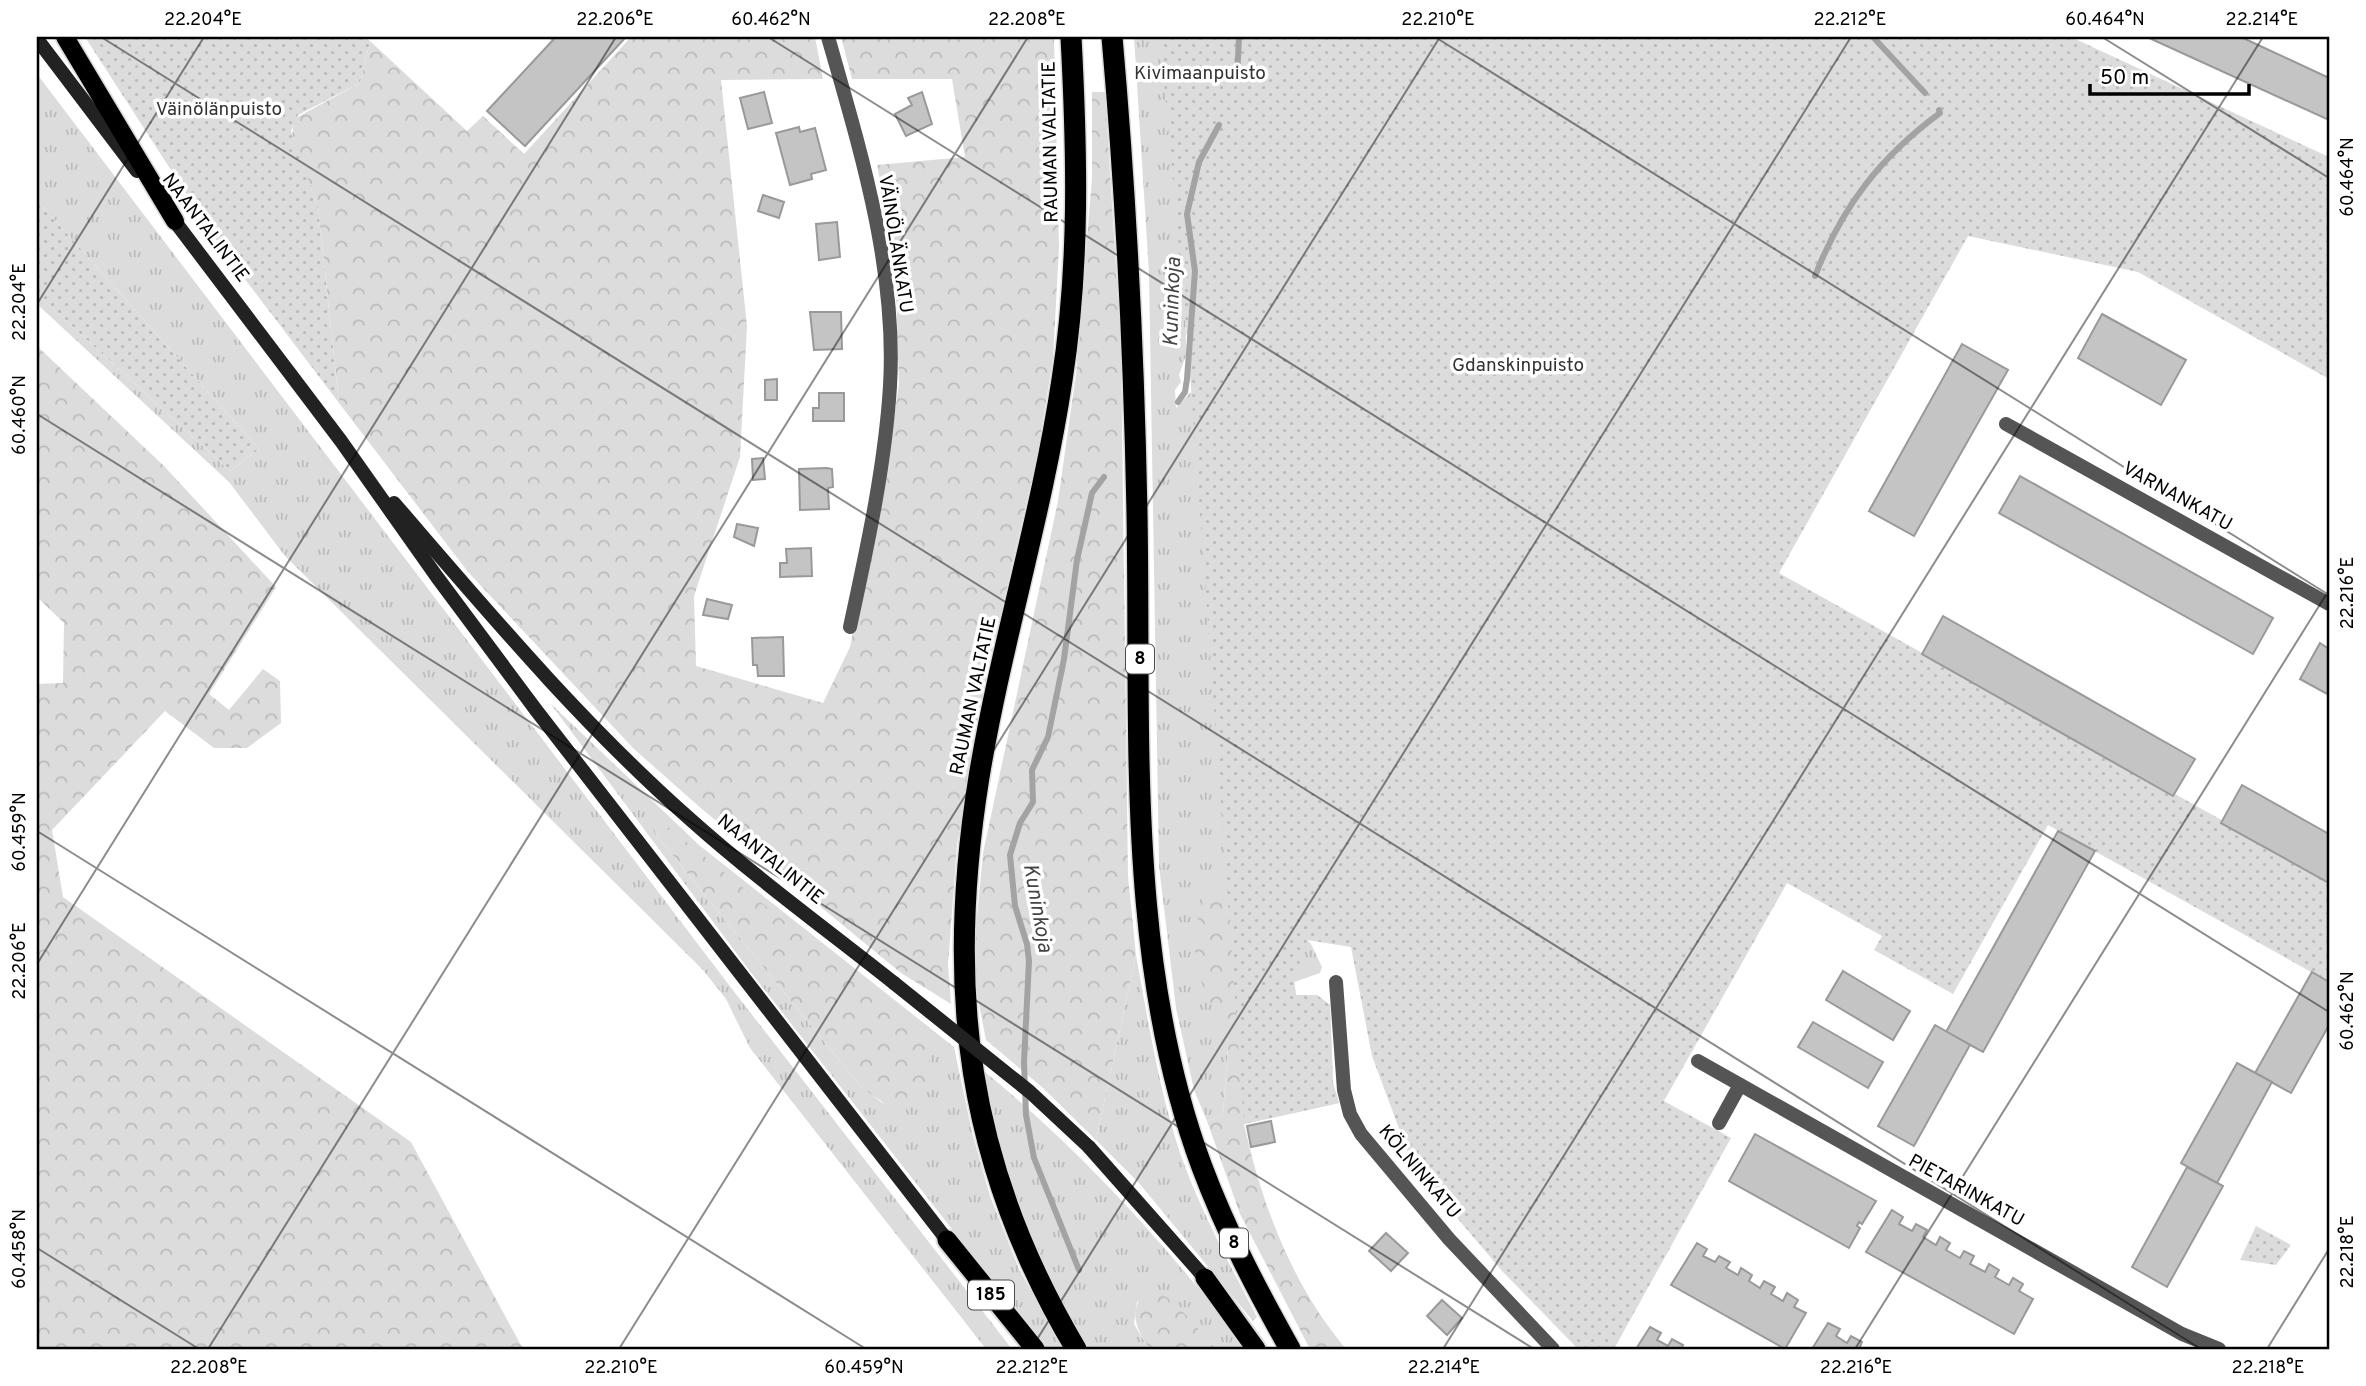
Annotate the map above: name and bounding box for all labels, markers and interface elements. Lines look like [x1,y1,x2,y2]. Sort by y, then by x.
text: 22.204°E [164,9,242,32]
text: 22.206°E [576,9,654,32]
text: 60.462°N [731,9,811,32]
text: 22.208°E [988,9,1066,32]
text: 22.210°E [1401,9,1475,32]
text: 22.212°E [1814,9,1886,32]
text: 60.464°N [2065,9,2145,32]
text: 22.214°E [2226,9,2298,32]
scale bar [2090,52,2249,96]
street label: RAUMAN VALTATIE [1038,61,1064,223]
park label: Kivimaanpuisto [1134,62,1266,86]
text: 50 m [2100,65,2149,92]
park label: Väinölänpuisto [156,98,282,122]
text: 60.464°N [2337,137,2360,217]
street label: NAANTALINTIE [156,169,254,287]
street label: VÄINÖLÄNKATU [872,173,919,315]
water label: Kuninkoja [1158,256,1188,347]
text: 22.204°E [9,263,32,341]
park label: Gdanskinpuisto [1452,354,1584,378]
text: 60.460°N [9,375,32,455]
street label: VARNANKATU [2118,457,2236,537]
text: 22.216°E [2337,557,2360,629]
street label: RAUMAN VALTATIE [945,614,1003,778]
road number: 8 [1126,644,1154,674]
text: 60.459°N [9,792,32,872]
street label: NAANTALINTIE [712,810,828,910]
water label: Kuninkoja [1016,861,1058,955]
text: 22.206°E [9,922,32,1000]
text: 60.462°N [2337,971,2360,1051]
street label: KÖLNINKATU [1373,1119,1466,1224]
street label: PIETARINKATU [1904,1149,2028,1233]
text: 60.458°N [9,1209,32,1289]
text: 22.218°E [2337,1216,2360,1288]
road number: 8 [1220,1228,1248,1258]
road number: 185 [968,1280,1014,1310]
text: 22.208°E [170,1357,248,1380]
text: 22.210°E [584,1357,658,1380]
text: 60.459°N [824,1357,904,1380]
text: 22.212°E [996,1357,1068,1380]
text: 22.214°E [1408,1357,1480,1380]
text: 22.216°E [1820,1357,1892,1380]
text: 22.218°E [2232,1357,2304,1380]

